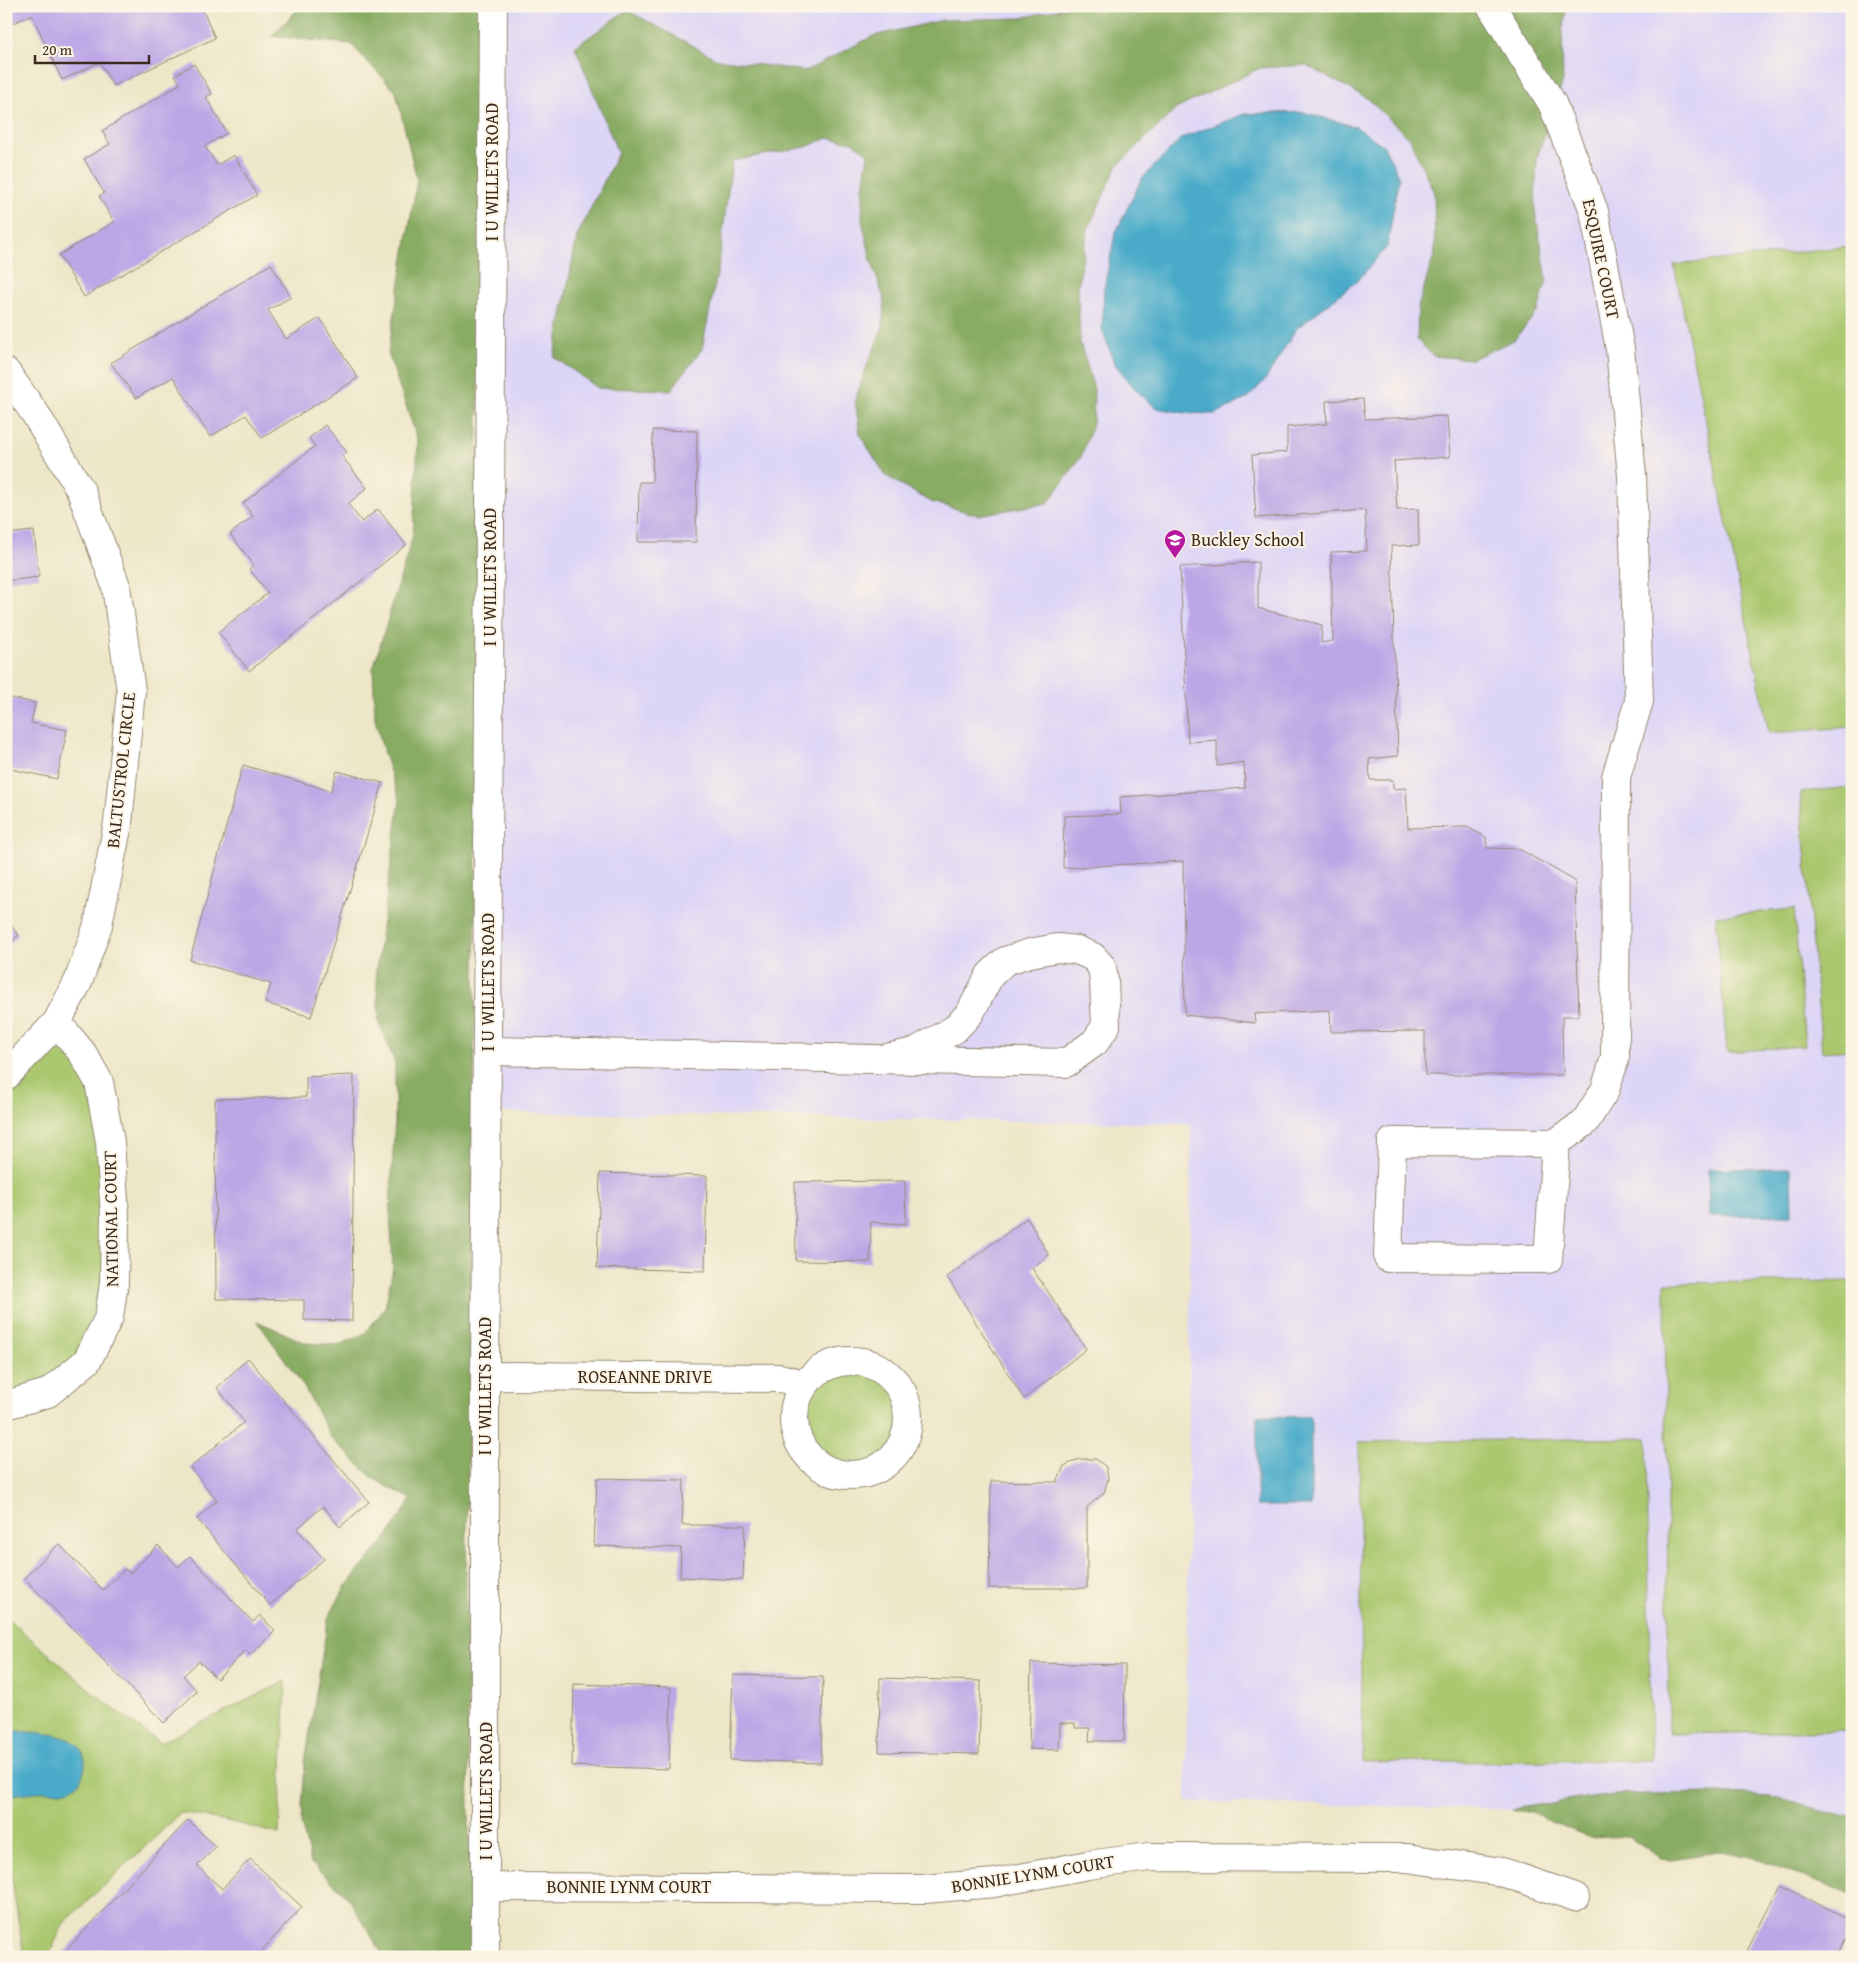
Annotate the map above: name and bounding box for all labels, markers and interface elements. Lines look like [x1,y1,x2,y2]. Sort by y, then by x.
scale bar [35,32,149,64]
text: 20 m [42,39,73,60]
street label: I U WILLETS ROAD [478,103,505,241]
street label: ESQUIRE COURT [1576,196,1627,322]
street label: I U WILLETS ROAD [476,508,503,646]
place label: Buckley School [1191,526,1304,553]
school or university icon: Buckley School [1163,528,1187,559]
street label: BALTUSTROL CIRCLE [99,690,142,849]
street label: I U WILLETS ROAD [474,913,501,1051]
street label: NATIONAL COURT [96,1151,125,1287]
street label: I U WILLETS ROAD [471,1317,498,1455]
street label: ROSEANNE DRIVE [578,1363,712,1390]
street label: I U WILLETS ROAD [472,1722,499,1860]
street label: BONNIE LYNM COURT [949,1847,1116,1900]
street label: BONNIE LYNM COURT [547,1873,711,1900]

